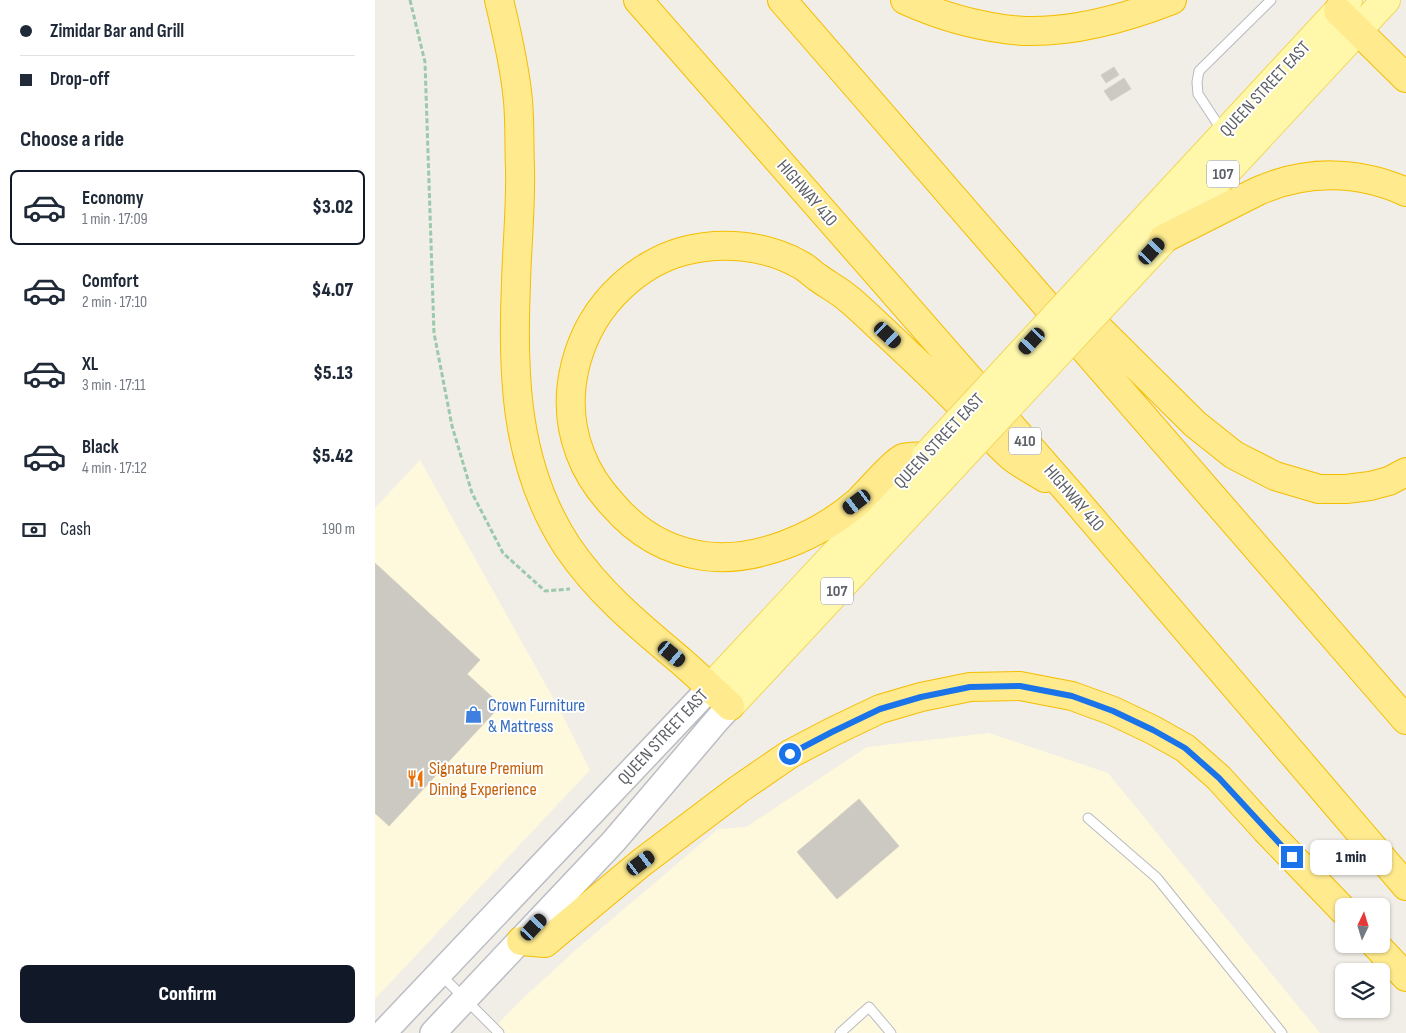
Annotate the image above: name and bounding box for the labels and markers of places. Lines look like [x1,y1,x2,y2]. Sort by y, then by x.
place label: Crown Furniture & Mattress [488,695,585,737]
shop icon: Crown Furniture & Mattress [464,705,484,725]
place label: Signature Premium Dining Experience [429,758,544,800]
restaurant icon: Signature Premium Dining Experience [405,768,425,788]

